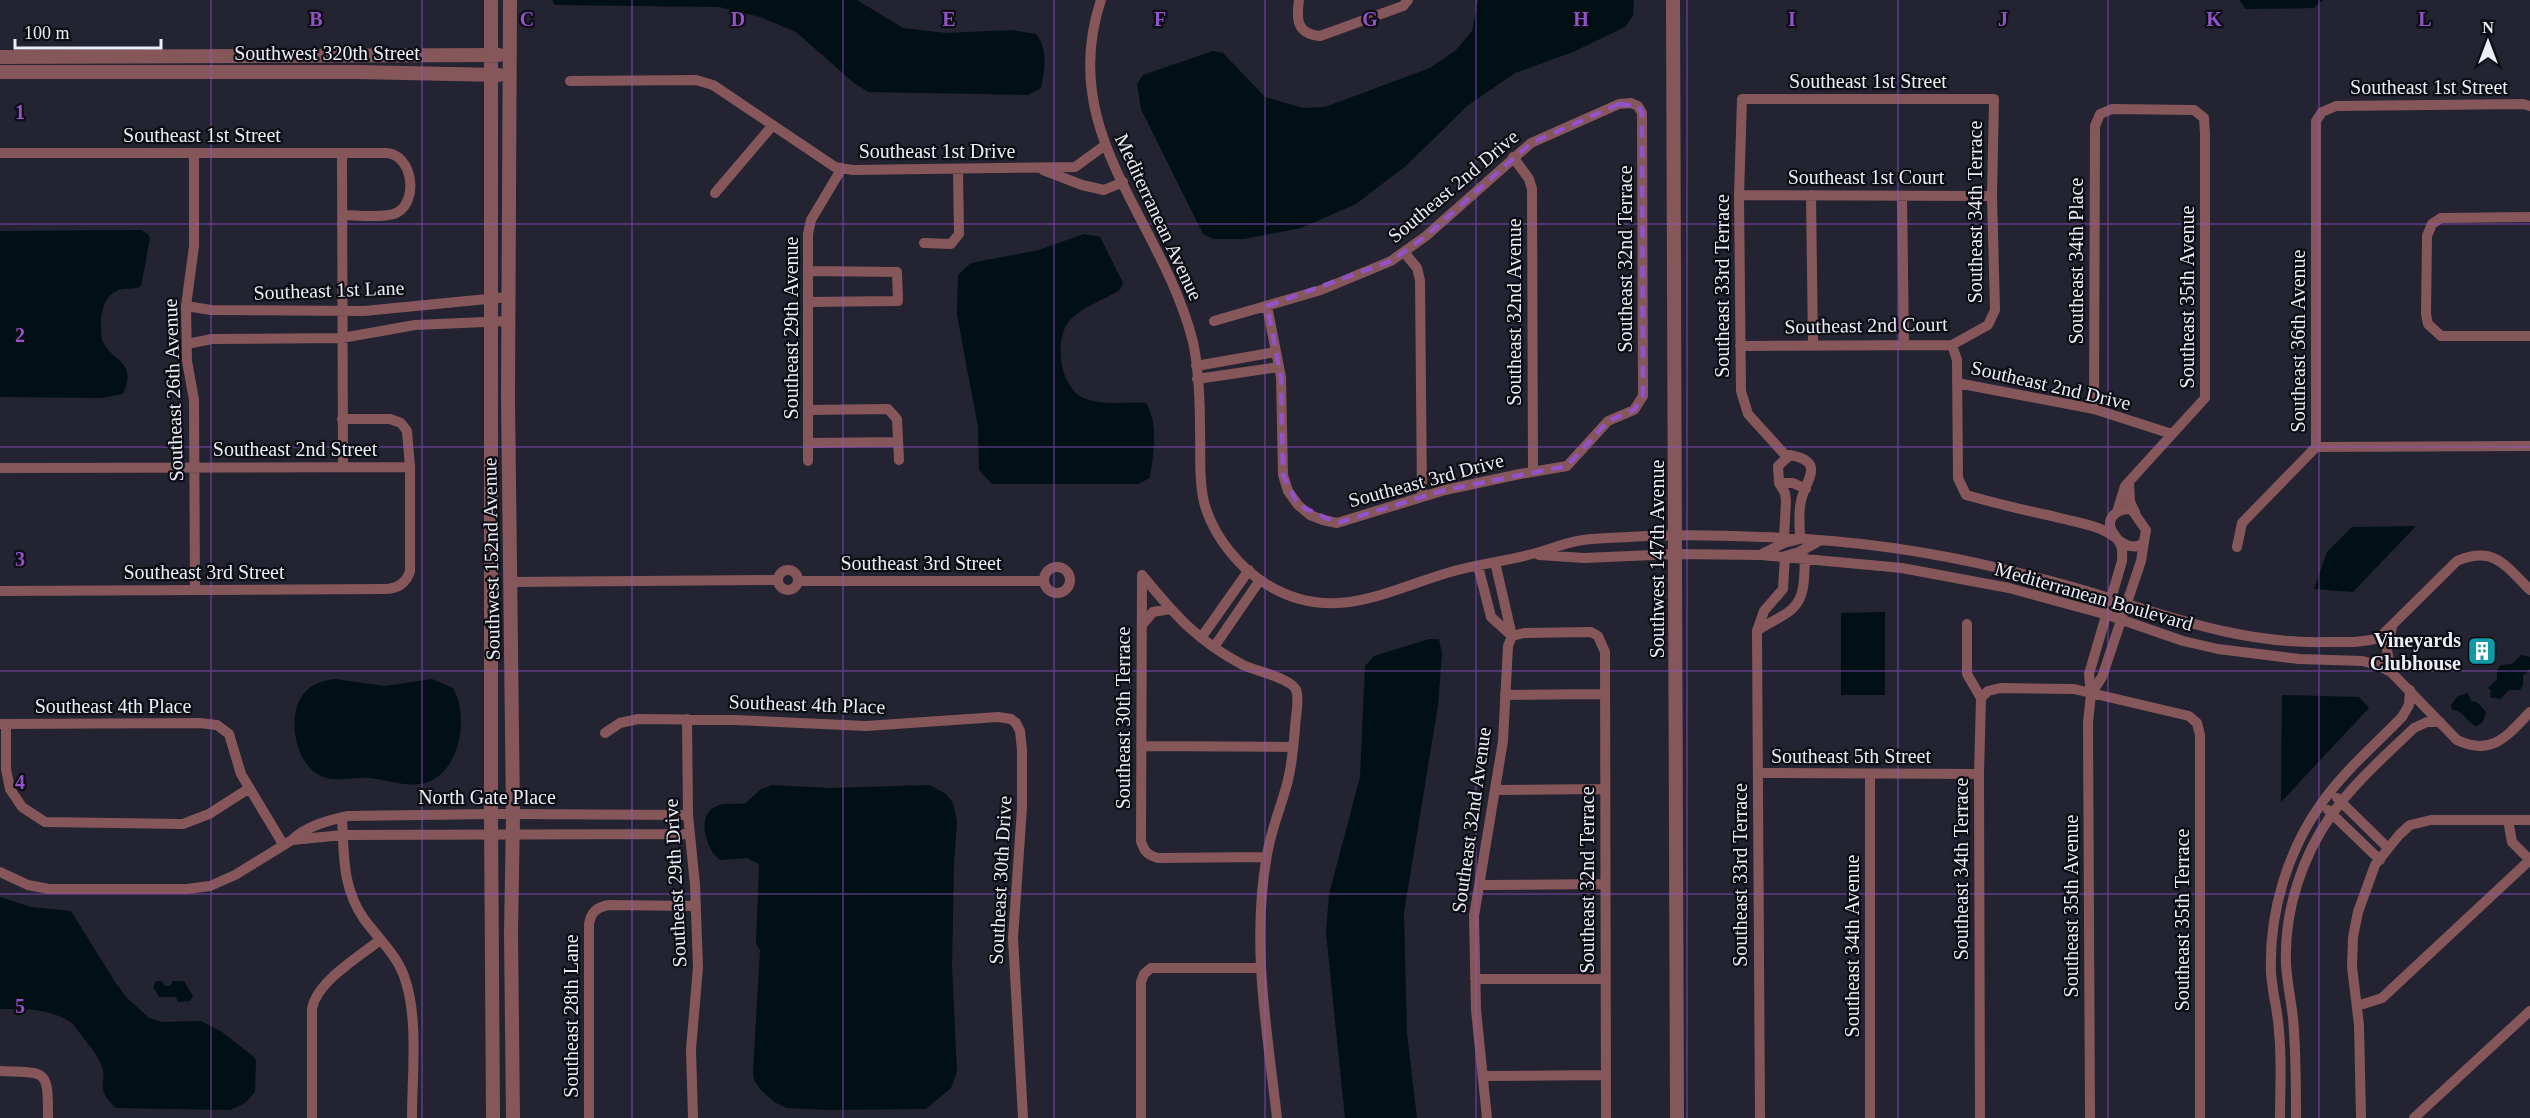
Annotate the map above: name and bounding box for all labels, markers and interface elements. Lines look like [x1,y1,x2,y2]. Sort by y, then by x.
text: B [309,8,323,30]
text: C [520,8,534,30]
text: D [731,8,745,30]
text: E [942,8,956,30]
text: F [1154,8,1166,30]
text: G [1362,8,1378,30]
text: H [1573,8,1589,30]
text: I [1788,8,1796,30]
text: J [1998,8,2008,30]
text: K [2206,8,2222,30]
text: L [2418,8,2432,30]
scale bar [15,12,160,50]
north arrow [2458,12,2518,72]
text: N [2482,19,2494,36]
text: 100 m [24,23,70,43]
street label: Southwest 320th Street [234,42,420,64]
street label: Southeast 1st Street [1789,70,1947,92]
street label: Southeast 1st Street [2350,76,2508,98]
text: 1 [15,101,25,123]
street label: Southeast 34th Terrace [1964,121,1986,303]
street label: Southeast 1st Street [123,124,281,146]
street label: Southeast 2nd Drive [1383,125,1523,247]
street label: Mediterranean Avenue [1111,130,1207,304]
street label: Southeast 1st Drive [859,140,1015,162]
street label: Southeast 32nd Terrace [1614,165,1636,353]
street label: Southeast 1st Court [1788,166,1945,188]
street label: Southeast 34th Place [2065,178,2087,344]
street label: Southeast 33rd Terrace [1711,194,1733,378]
street label: Southeast 35th Avenue [2176,205,2198,388]
street label: Southeast 32nd Avenue [1503,218,1525,406]
street label: Southeast 29th Avenue [780,236,802,419]
street label: Southeast 36th Avenue [2287,249,2309,432]
street label: Southeast 1st Lane [253,276,405,304]
street label: Southeast 26th Avenue [159,298,187,482]
street label: Southeast 2nd Court [1784,313,1948,337]
text: 2 [15,324,25,346]
street label: Southeast 2nd Drive [1969,356,2133,414]
street label: Southeast 2nd Street [213,438,378,460]
street label: Southeast 3rd Drive [1346,449,1506,511]
street label: Southwest 152nd Avenue [478,457,504,661]
street label: Southwest 147th Avenue [1646,460,1668,658]
text: 3 [15,548,25,570]
street label: Southeast 3rd Street [840,552,1002,574]
street label: Mediterranean Boulevard [1992,557,2196,635]
street label: Southeast 3rd Street [123,561,285,583]
street label: Southeast 30th Terrace [1112,627,1134,809]
place label: Vineyards Clubhouse [2370,629,2461,674]
building icon: Vineyards Clubhouse [2466,635,2498,667]
street label: Southeast 4th Place [728,690,886,718]
street label: Southeast 4th Place [35,695,191,717]
street label: Southeast 32nd Avenue [1447,726,1495,914]
street label: Southeast 5th Street [1771,745,1931,767]
text: 4 [15,771,25,793]
street label: Southeast 34th Terrace [1950,778,1972,960]
street label: Southeast 33rd Terrace [1729,783,1751,967]
street label: North Gate Place [418,786,556,808]
street label: Southeast 32nd Terrace [1576,786,1598,974]
street label: Southeast 30th Drive [985,795,1015,965]
street label: Southeast 29th Drive [660,798,690,968]
street label: Southeast 35th Avenue [2060,814,2082,997]
street label: Southeast 35th Terrace [2171,829,2193,1011]
street label: Southeast 34th Avenue [1841,854,1863,1037]
street label: Southeast 28th Lane [560,934,582,1098]
text: 5 [15,995,25,1017]

